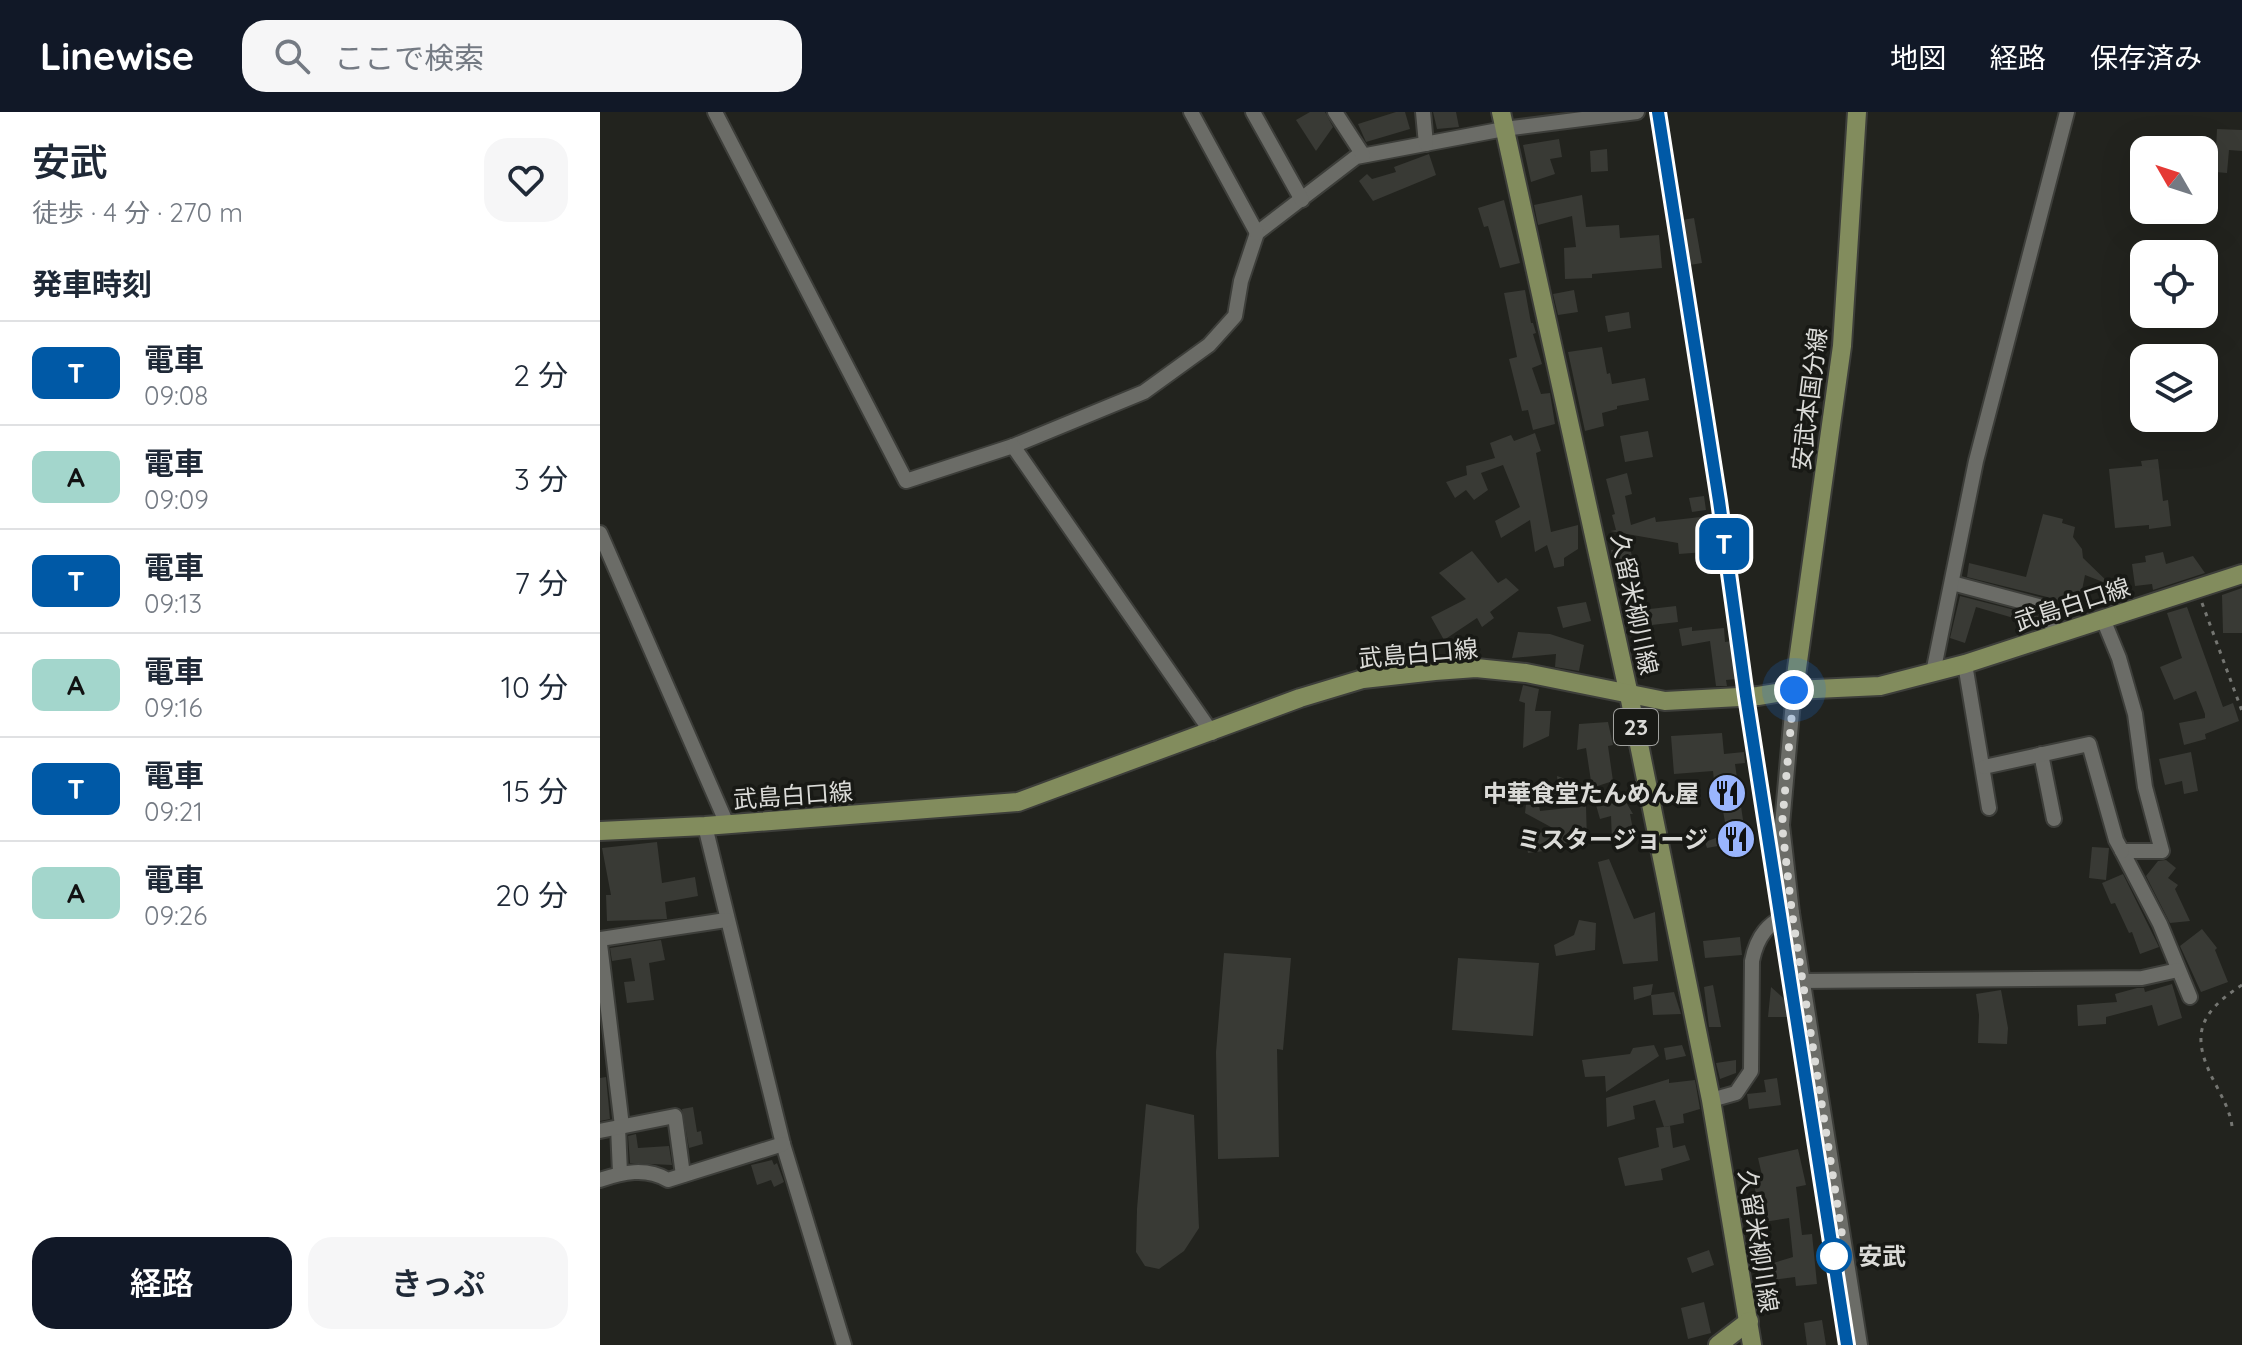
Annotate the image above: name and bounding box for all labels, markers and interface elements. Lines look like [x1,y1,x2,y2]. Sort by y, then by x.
search box [242,20,802,92]
text: Linewise [40,32,194,80]
icon: search [270,34,314,78]
text: ここで検索 [334,39,484,77]
text: 地図 [1890,40,1946,75]
text: 経路 [1990,40,2046,75]
text: 保存済み [2090,40,2202,75]
north arrow [2130,136,2218,224]
map controls [2130,136,2218,432]
text: 安武 [32,138,108,186]
button: heart [484,138,568,222]
text: 徒歩 · 4 分 · 270 m [32,196,243,229]
button: locate [2130,240,2218,328]
text: 発車時刻 [32,265,152,303]
street label: 安武本国分線 [1785,326,1833,472]
text: 電車 [144,340,204,378]
button: layers [2130,344,2218,432]
text: T [67,355,85,390]
text: 2 分 [513,356,568,394]
text: 09:08 [144,379,208,412]
text: 電車 [144,444,204,482]
text: A [67,459,85,494]
text: 3 分 [514,460,568,498]
text: 09:09 [144,483,209,516]
line badge: T [1698,518,1750,570]
text: T [1715,526,1733,561]
street label: 久留米柳川線 [1605,530,1665,678]
text: 電車 [144,548,204,586]
text: T [67,563,85,598]
text: 7 分 [514,564,568,602]
street label: 武島白口線 [2010,571,2134,637]
text: 09:13 [144,587,202,620]
street label: 武島白口線 [1357,633,1479,673]
text: 電車 [144,652,204,690]
text: A [67,667,85,702]
text: 10 分 [501,668,568,706]
your location [1774,670,1814,710]
text: 09:16 [144,691,202,724]
road number: 23 [1614,709,1658,745]
text: 電車 [144,756,204,794]
text: T [67,771,85,806]
text: 15 分 [502,772,568,810]
restaurant icon: 中華食堂たんめん屋 [1706,772,1748,814]
street label: 武島白口線 [732,776,854,814]
place label: 中華食堂たんめん屋 [1483,778,1699,808]
text: 09:21 [144,795,203,828]
restaurant icon: ミスタージョージ [1715,818,1757,860]
place label: ミスタージョージ [1517,824,1708,854]
text: 電車 [144,860,204,898]
text: A [67,875,85,910]
text: 20 分 [495,876,568,914]
text: 09:26 [144,899,207,932]
street label: 久留米柳川線 [1733,1168,1785,1314]
button: 経路 [32,1237,292,1329]
button: きっぷ [308,1237,568,1329]
marker: 安武 [1817,1239,1851,1273]
place label: 安武 [1858,1241,1906,1271]

